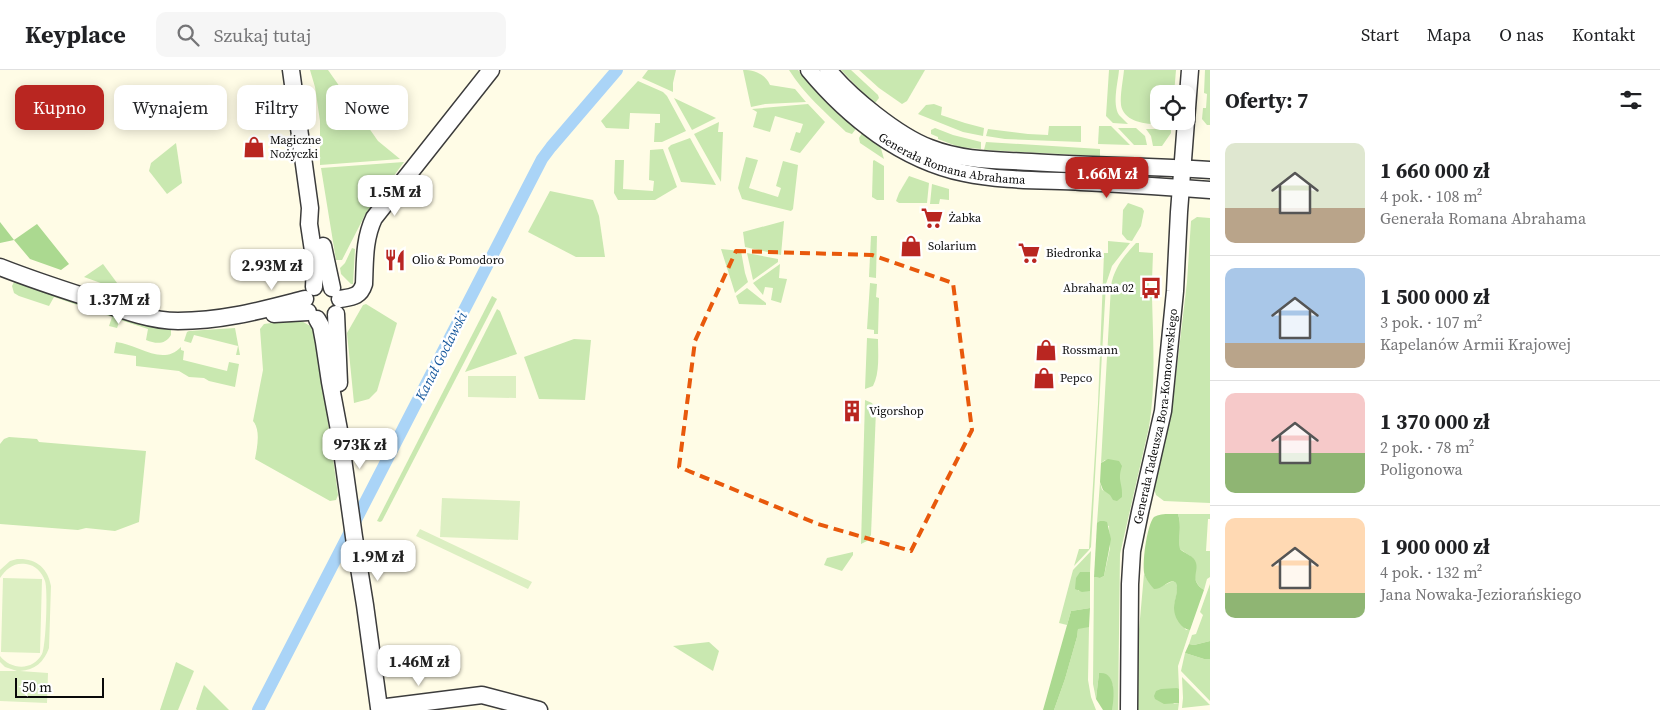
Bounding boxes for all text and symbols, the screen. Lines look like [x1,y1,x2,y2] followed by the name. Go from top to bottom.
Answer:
[156,12,506,57] search box
[25,18,126,51] text: Keyplace
[174,21,202,49] icon: search
[214,22,311,48] text: Szukaj tutaj
[1361,22,1399,47] text: Start
[1427,22,1471,47] text: Mapa
[1499,22,1544,47] text: O nas
[1572,22,1635,47] text: Kontakt
[15,85,104,130] chip: Kupno
[114,85,227,130] chip: Wynajem
[237,85,316,130] chip: Filtry
[326,85,408,130] chip: Nowe
[1150,85,1195,130] map controls
[1150,85,1195,130] button: locate
[1225,86,1308,115] text: Oferty: 7
[1617,86,1645,114] icon: filters
[875,129,1027,188] street label: Generała Romana Abrahama
[270,132,321,162] place label: Magiczne Nożyczki
[241,134,267,160] shop icon: Magiczne Nożyczki
[1055,156,1159,199] pin: 1.66M zł
[1380,156,1490,185] text: 1 660 000 zł
[1076,162,1138,184] text: 1.66M zł
[1265,163,1325,223] icon: home
[349,174,441,217] pin: 1.5M zł
[369,180,421,202] text: 1.5M zł
[1380,185,1482,207] text: 4 pok. · 108 m²
[919,205,945,231] supermarket icon: Żabka
[1380,207,1586,229] text: Generała Romana Abrahama
[949,210,982,226] place label: Żabka
[898,233,924,259] shop icon: Solarium
[928,238,977,254] place label: Solarium
[1016,240,1042,266] supermarket icon: Biedronka
[1046,245,1102,261] place label: Biedronka
[382,247,408,273] restaurant icon: Olio & Pomodoro
[220,248,324,291] pin: 2.93M zł
[412,252,505,268] place label: Olio & Pomodoro
[241,254,303,276] text: 2.93M zł
[1138,275,1164,301] bus stop icon: Abrahama 02
[1063,280,1134,296] place label: Abrahama 02
[67,282,171,325] pin: 1.37M zł
[1380,282,1490,311] text: 1 500 000 zł
[88,288,150,310] text: 1.37M zł
[1265,288,1325,348] icon: home
[1130,307,1181,526] street label: Generała Tadeusza Bora-Komorowskiego
[410,308,472,405] water label: Kanał Gocławski
[1380,311,1482,333] text: 3 pok. · 107 m²
[1380,333,1571,355] text: Kapelanów Armii Krajowej
[1033,337,1059,363] shop icon: Rossmann
[1062,342,1118,358] place label: Rossmann
[1031,365,1057,391] shop icon: Pepco
[1060,370,1093,386] place label: Pepco
[839,398,865,424] building icon: Vigorshop
[869,403,924,419] place label: Vigorshop
[1380,407,1490,436] text: 1 370 000 zł
[1265,413,1325,473] icon: home
[314,428,406,470] pin: 973K zł
[333,433,387,455] text: 973K zł
[1380,436,1474,458] text: 2 pok. · 78 m²
[1380,458,1463,480] text: Poligonowa
[1380,532,1490,561] text: 1 900 000 zł
[1265,538,1325,598] icon: home
[332,540,424,582] pin: 1.9M zł
[352,545,404,567] text: 1.9M zł
[1380,561,1482,583] text: 4 pok. · 132 m²
[1380,583,1581,605] text: Jana Nowaka-Jeziorańskiego
[367,644,471,687] pin: 1.46M zł
[388,650,450,672] text: 1.46M zł
[15,675,104,698] scale bar
[22,677,52,697] text: 50 m

